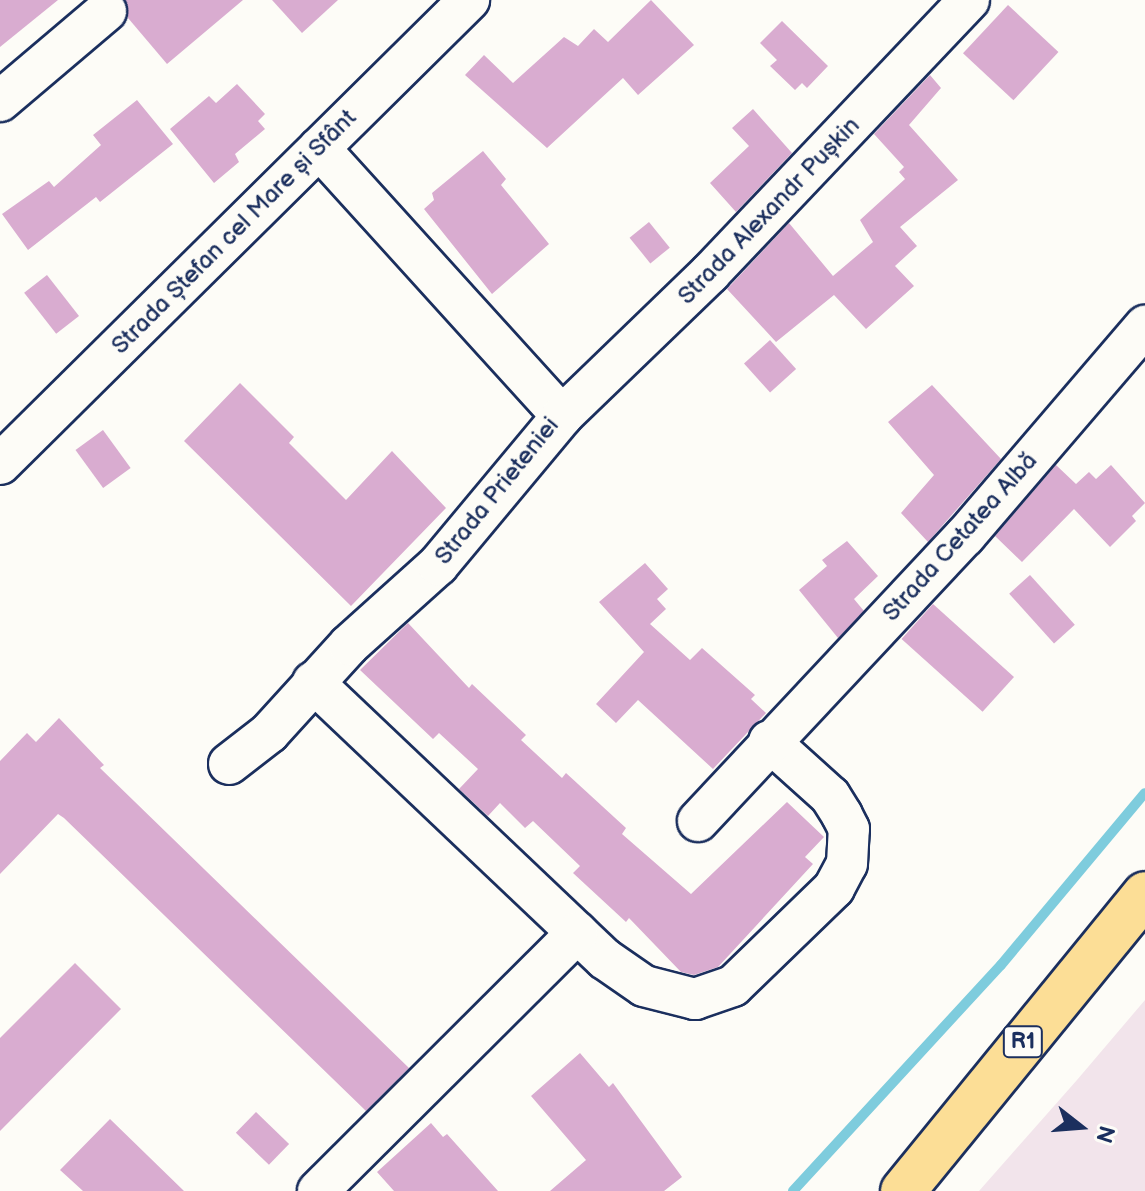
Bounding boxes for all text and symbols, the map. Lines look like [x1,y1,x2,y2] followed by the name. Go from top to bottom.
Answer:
[106,104,362,360] street label: Strada Ștefan cel Mare și Sfânt
[672,111,866,311] street label: Strada Alexandr Pușkin
[429,412,565,570] street label: Strada Prieteniei
[877,447,1043,627] street label: Strada Cetatea Albă
[1001,1024,1045,1060] road number: R1
[1041,1087,1121,1167] north arrow
[1089,1122,1120,1146] text: N

